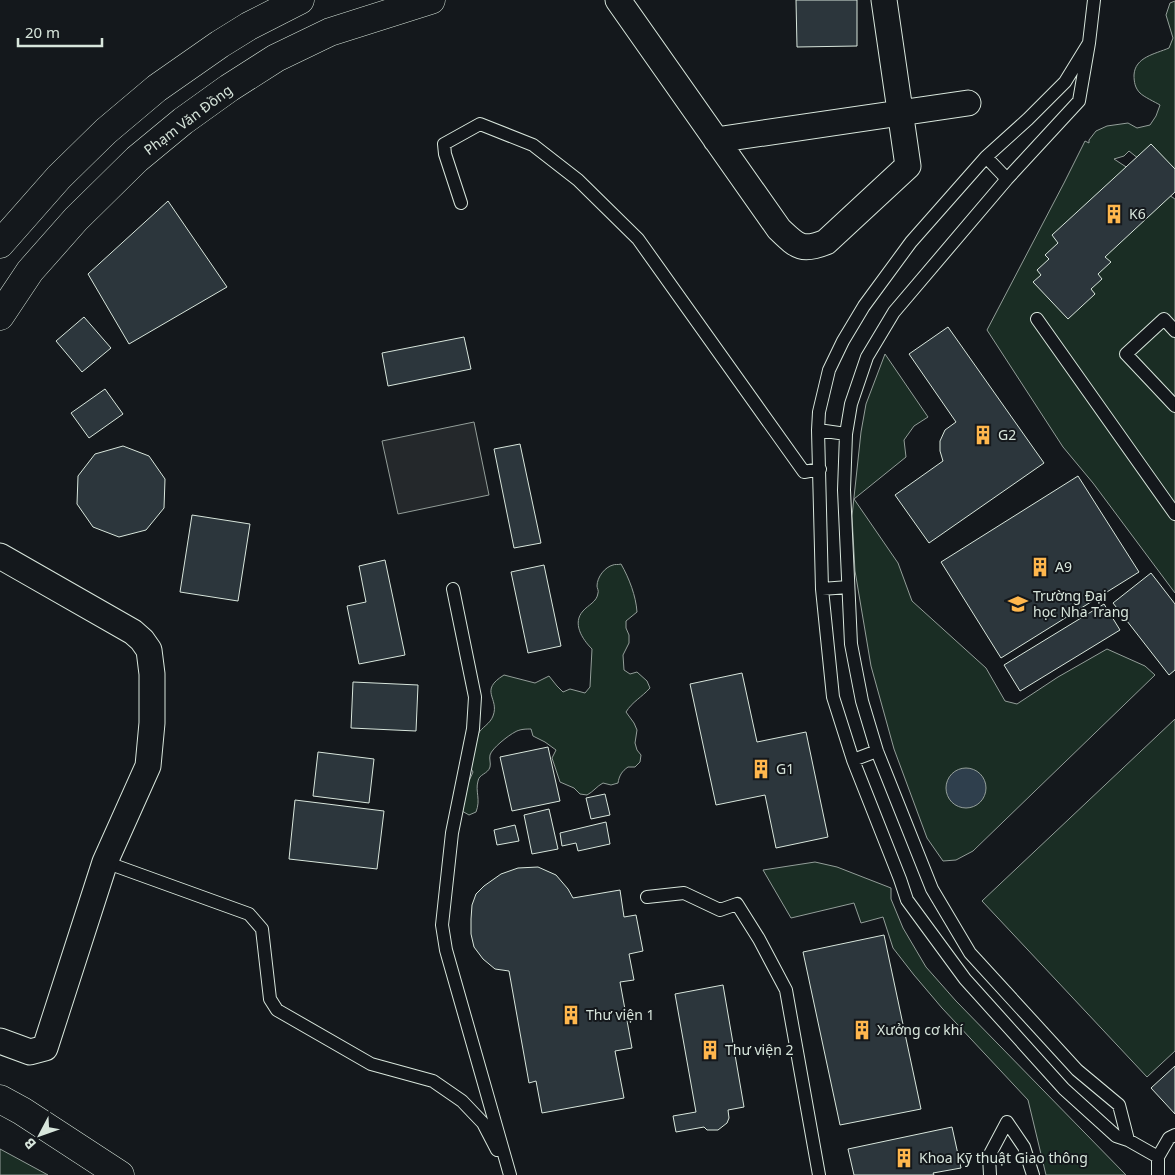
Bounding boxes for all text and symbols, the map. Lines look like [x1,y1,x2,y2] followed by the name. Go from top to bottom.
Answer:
[18,15,101,47] scale bar
[25,22,60,42] text: 20 m
[140,80,236,159] street label: Phạm Văn Đồng
[1103,203,1125,225] building icon: K6
[1129,204,1146,223] place label: K6
[972,424,994,446] building icon: G2
[998,425,1016,444] place label: G2
[1029,556,1051,578] building icon: A9
[1055,557,1072,576] place label: A9
[1033,586,1129,621] place label: Trường Đại học Nha Trang
[1007,593,1029,615] school or university icon: Trường Đại học Nha Trang
[750,758,772,780] building icon: G1
[776,759,794,778] place label: G1
[560,1004,582,1026] building icon: Thư viện 1
[586,1005,654,1024] place label: Thư viện 1
[851,1019,873,1041] building icon: Xưởng cơ khí
[877,1020,963,1039] place label: Xưởng cơ khí
[699,1039,721,1061] building icon: Thư viện 2
[725,1040,793,1059] place label: Thư viện 2
[15,1110,65,1160] north arrow
[20,1134,40,1154] text: B
[893,1147,915,1169] building icon: Khoa Kỹ thuật Giao thông
[919,1148,1088,1167] place label: Khoa Kỹ thuật Giao thông

